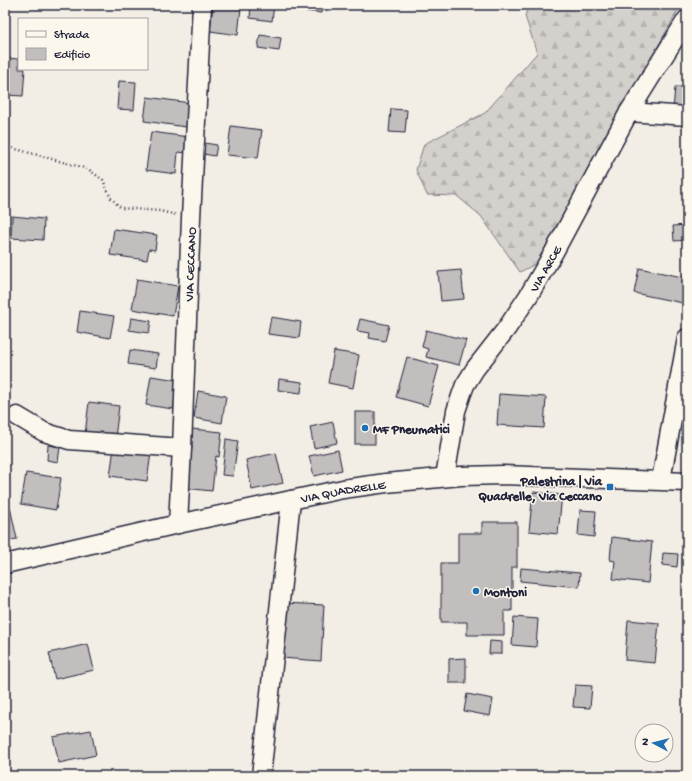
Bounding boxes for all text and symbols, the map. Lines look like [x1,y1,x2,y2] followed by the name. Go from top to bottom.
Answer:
[18,18,148,70] legend
[54,29,89,43] text: Strada
[54,49,90,63] text: Edificio
[183,227,201,303] street label: VIA CECCANO
[527,243,566,296] street label: VIA ARCE
[360,423,370,433] marker: MF Pneumatici
[373,423,450,438] place label: MF Pneumatici
[478,474,603,505] place label: Palestrina | Via Quadrelle, Via Ceccano
[299,478,388,508] street label: VIA QUADRELLE
[605,482,615,492] marker: Palestrina | Via Quadrelle, Via Ceccano
[471,586,481,596] marker: Montoni
[484,586,527,601] place label: Montoni
[634,723,674,763] north arrow
[640,738,652,746] text: N

